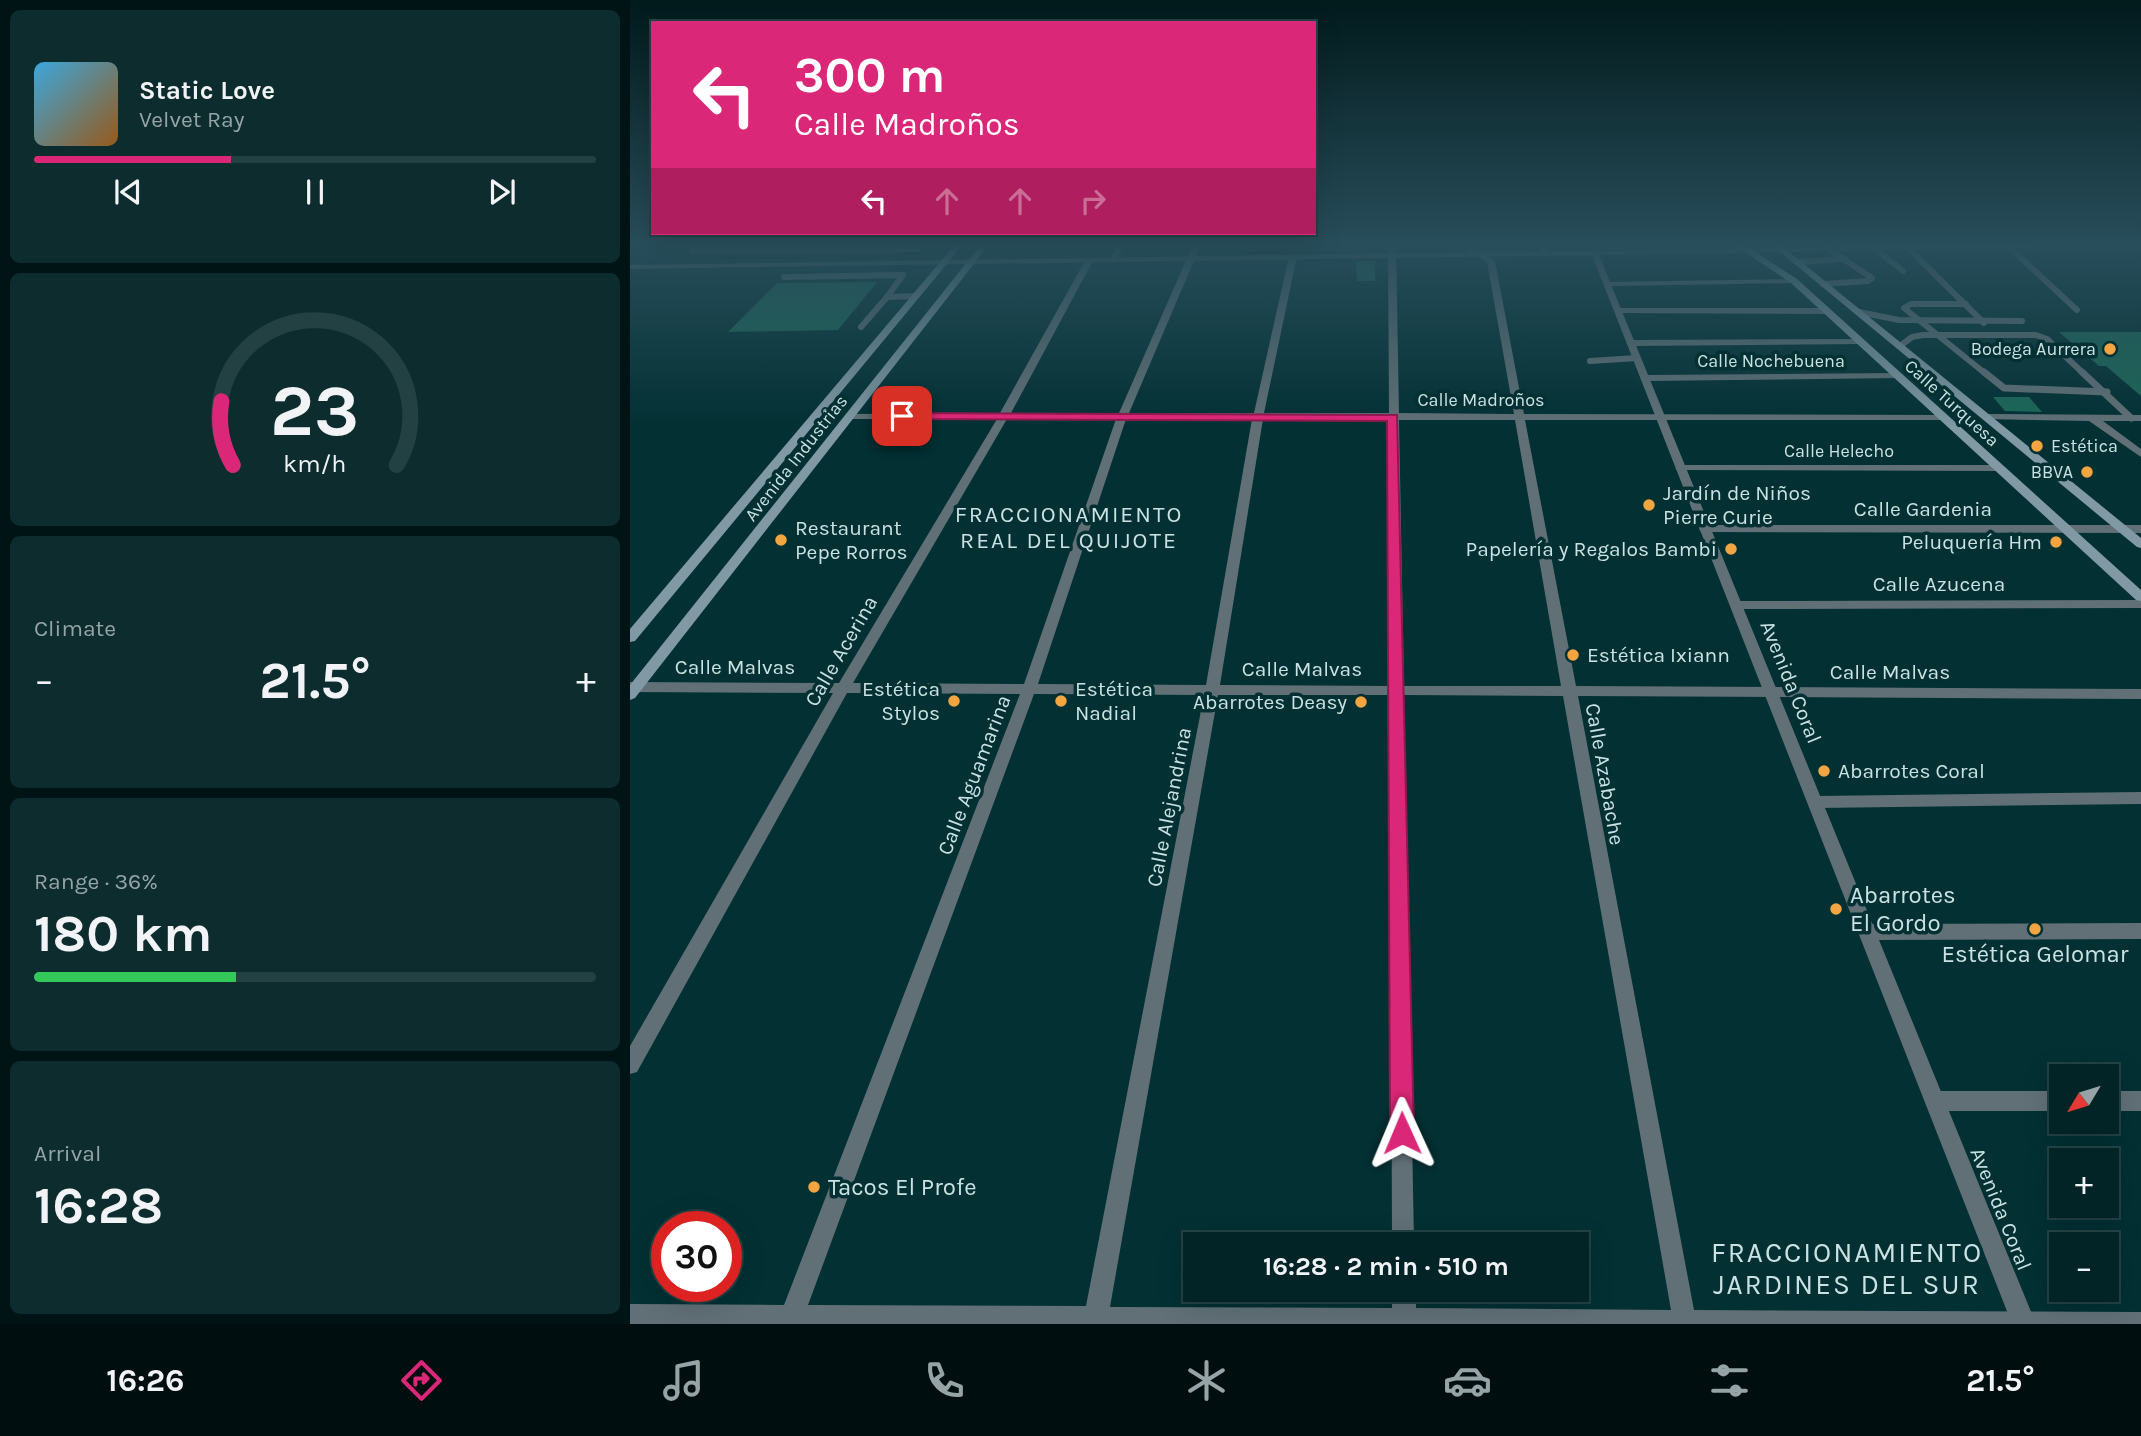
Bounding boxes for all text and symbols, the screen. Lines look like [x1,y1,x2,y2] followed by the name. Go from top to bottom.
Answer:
[794,47,945,104] text: 300 m
[679,49,770,140] icon: left
[139,75,275,106] text: Static Love
[139,106,244,133] text: Velvet Ray
[794,106,1020,143] text: Calle Madroños
[109,173,147,211] icon: previous
[296,173,334,211] icon: pause
[483,173,521,211] icon: next
[855,182,893,220] icon: left
[928,182,966,220] icon: ahead
[1001,182,1039,220] icon: ahead
[1074,182,1112,220] icon: right
[1971,338,2096,360] place label: Bodega Aurrera
[2102,341,2118,357] marker: Bodega Aurrera
[1697,350,1845,372] street label: Calle Nochebuena
[1900,355,2004,451] street label: Calle Turquesa
[270,369,360,454] text: 23
[872,386,932,446] pin
[1418,389,1544,411] street label: Calle Madroños
[740,390,852,526] street label: Avenida Industrias
[883,397,921,435] icon: arrive
[2051,435,2118,457] place label: Estética
[2029,438,2045,454] marker: Estética
[1784,440,1894,462] street label: Calle Helecho
[283,449,347,478] text: km/h
[2031,461,2073,483] place label: BBVA
[2079,464,2095,480] marker: BBVA
[1663,481,1811,529] place label: Jardín de Niños Pierre Curie
[1641,497,1657,513] marker: Jardín de Niños Pierre Curie
[1854,497,1992,521] street label: Calle Gardenia
[955,501,1183,554] district label: FRACCIONAMIENTO REAL DEL QUIJOTE
[795,516,908,564] place label: Restaurant Pepe Rorros
[1901,530,2042,554] place label: Peluquería Hm
[773,532,789,548] marker: Restaurant Pepe Rorros
[2048,534,2064,550] marker: Peluquería Hm
[1466,537,1717,561] place label: Papelería y Regalos Bambi
[1723,541,1739,557] marker: Papelería y Regalos Bambi
[1873,572,2005,596] street label: Calle Azucena
[800,591,882,711] street label: Calle Acerina
[34,615,116,642] text: Climate
[1755,617,1827,747] street label: Avenida Coral
[1587,643,1730,667] place label: Estética Ixiann
[1565,647,1581,663] marker: Estética Ixiann
[259,650,371,711] text: 21.5°
[675,655,795,679] street label: Calle Malvas
[1242,657,1362,681] street label: Calle Malvas
[34,658,54,703] text: −
[576,658,596,703] text: +
[1830,660,1950,684] street label: Calle Malvas
[862,677,940,725] place label: Estética Stylos
[1075,677,1153,725] place label: Estética Nadial
[1193,690,1347,714] place label: Abarrotes Deasy
[932,692,1016,858] street label: Calle Aguamarina
[946,693,962,709] marker: Estética Stylos
[1053,693,1069,709] marker: Estética Nadial
[1353,694,1369,710] marker: Abarrotes Deasy
[1581,701,1629,847] street label: Calle Azabache
[1142,725,1196,889] street label: Calle Alejandrina
[1838,759,1985,783] place label: Abarrotes Coral
[1816,763,1832,779] marker: Abarrotes Coral
[34,868,158,895] text: Range · 36%
[1850,881,1956,937] place label: Abarrotes El Gordo
[1828,901,1844,917] marker: Abarrotes El Gordo
[34,903,212,964] text: 180 km
[2027,921,2043,937] marker: Estética Gelomar
[1942,940,2129,968] place label: Estética Gelomar
[2049,1064,2119,1134] north arrow
[2049,1064,2119,1302] map controls
[1365,1096,1439,1170] position arrow
[34,1140,101,1167] text: Arrival
[1965,1144,2037,1274] street label: Avenida Coral
[2049,1148,2119,1218] button: +
[828,1173,976,1201] place label: Tacos El Profe
[34,1175,163,1236] text: 16:28
[806,1179,822,1195] marker: Tacos El Profe
[651,1211,742,1302] speed limit sign: 30
[2049,1232,2119,1302] button: −
[1711,1236,1983,1301] district label: FRACCIONAMIENTO JARDINES DEL SUR
[1263,1251,1509,1282] text: 16:28 · 2 min · 510 m
[397,1356,446,1405] icon: directions
[659,1356,708,1405] icon: music
[920,1356,969,1405] icon: phone
[1182,1356,1231,1405] icon: climate
[1443,1356,1492,1405] icon: car
[1705,1356,1754,1405] icon: filters
[106,1362,185,1399] text: 16:26
[1966,1362,2035,1399] text: 21.5°

